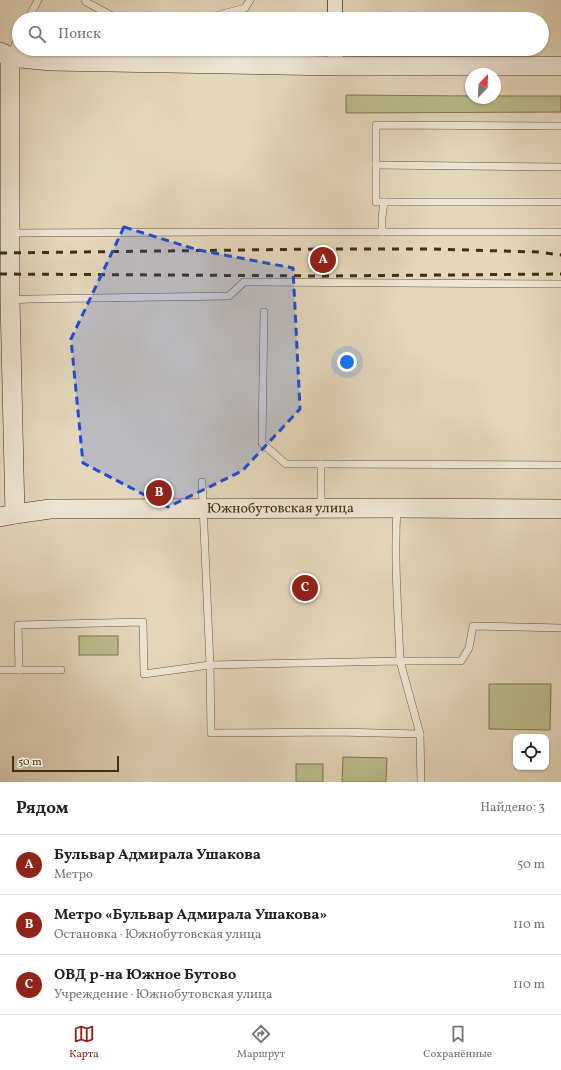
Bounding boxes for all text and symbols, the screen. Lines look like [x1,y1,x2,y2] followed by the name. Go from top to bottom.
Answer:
[12,12,549,56] search box
[26,23,48,45] icon: search
[58,24,101,45] text: Поиск
[465,68,501,104] north arrow
[310,245,336,275] pin: A
[337,352,357,372] your location
[146,478,172,508] pin: B
[207,499,354,518] street label: Южнобутовская улица
[292,573,318,603] pin: C
[513,734,549,770] map controls
[513,734,549,770] button: locate
[12,754,119,773] scale bar
[18,755,42,770] text: 50 m
[16,797,69,820] text: Рядом
[480,799,545,817] text: Найдено: 3
[54,845,261,866] text: Бульвар Адмирала Ушакова
[24,856,34,874] text: A
[517,856,545,874] text: 50 m
[54,866,93,884] text: Метро
[54,905,327,926] text: Метро «Бульвар Адмирала Ушакова»
[25,916,33,934] text: B
[513,916,545,934] text: 110 m
[54,926,262,944] text: Остановка · Южнобутовская улица
[54,965,236,986] text: ОВД р-на Южное Бутово
[25,976,33,994] text: C
[513,976,545,994] text: 110 m
[54,986,272,1004] text: Учреждение · Южнобутовская улица
[69,1023,99,1062] tab: Карта
[237,1023,285,1062] tab: Маршрут
[423,1023,492,1062] tab: Сохранённые

